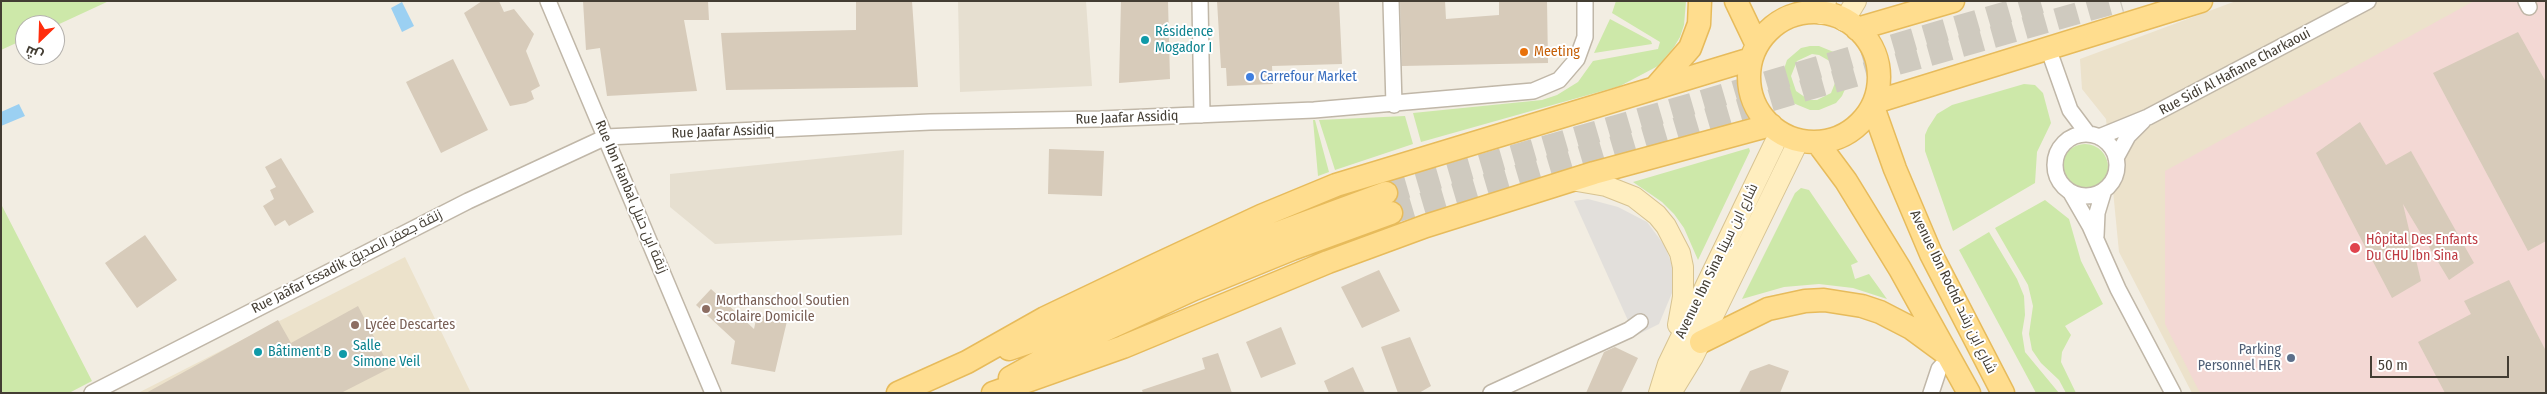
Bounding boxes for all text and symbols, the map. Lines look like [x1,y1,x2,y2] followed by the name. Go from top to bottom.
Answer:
[15,15,65,65] north arrow
[1155,24,1213,56] place label: Résidence Mogador I
[2156,25,2314,119] street label: Rue Sidi Al Hafiane Charkaoui
[1139,34,1151,46] marker: Résidence Mogador I
[22,42,46,65] text: ش
[1534,44,1580,60] place label: Meeting
[1518,46,1530,58] marker: Meeting
[1260,69,1357,85] place label: Carrefour Market
[1244,71,1256,83] marker: Carrefour Market
[1075,108,1179,128] street label: Rue Jaafar Assidiq
[591,118,671,276] street label: Rue Ibn Hanbal زنقة ابن حنبل
[671,122,775,142] street label: Rue Jaafar Assidiq
[1672,181,1762,341] street label: Avenue Ibn Sina شارع ابن سينا
[249,206,445,318] street label: Rue Jaâfar Essadik زنقة جعفر الصديق
[1906,208,2000,376] street label: Avenue Ibn Rochd شارع ابن رشد
[2366,232,2478,264] place label: Hôpital Des Enfants Du CHU Ibn Sina
[2348,241,2362,255] marker: Hôpital Des Enfants Du CHU Ibn Sina
[716,293,849,326] place label: Morthanschool Soutien Scolaire Domicile
[700,303,712,315] marker: Morthanschool Soutien Scolaire Domicile
[365,317,455,333] place label: Lycée Descartes
[349,319,361,331] marker: Lycée Descartes
[353,338,420,371] place label: Salle Simone Veil
[2198,342,2281,374] place label: Parking Personnel HER
[268,344,331,360] place label: Bâtiment B
[252,346,264,358] marker: Bâtiment B
[2372,346,2511,378] scale bar
[337,348,349,360] marker: Salle Simone Veil
[2285,352,2297,364] marker: Parking Personnel HER
[2378,356,2408,374] text: 50 m

